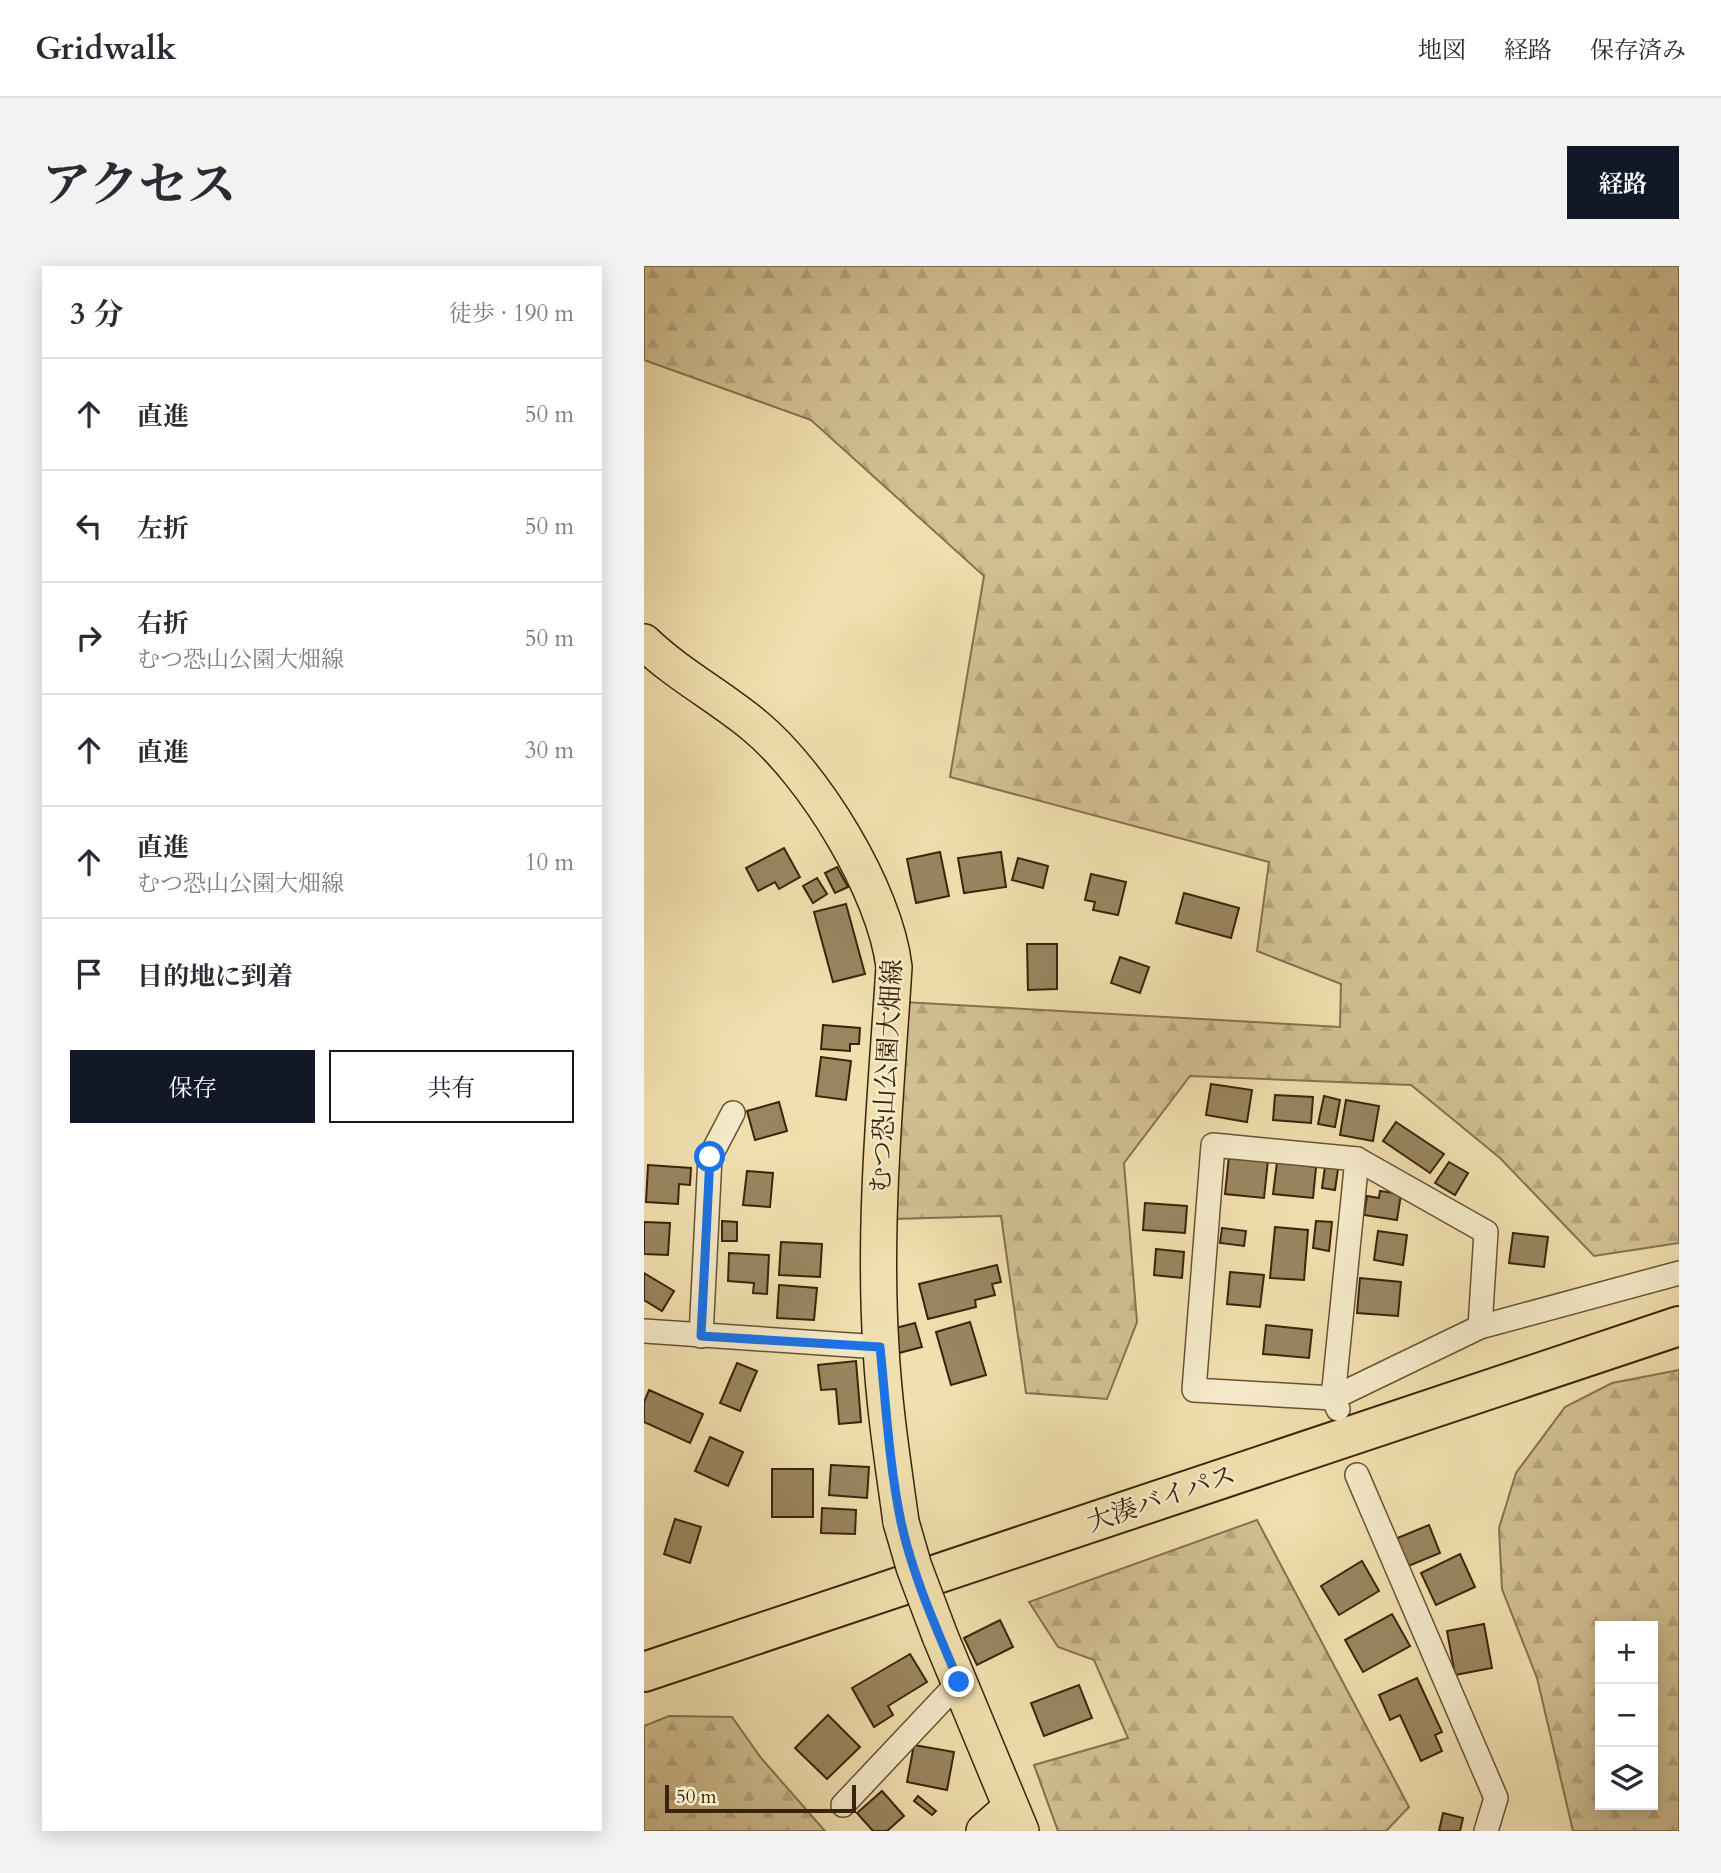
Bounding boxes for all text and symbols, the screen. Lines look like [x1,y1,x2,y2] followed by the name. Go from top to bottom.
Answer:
[35,26,177,71] text: Gridwalk
[1418,34,1466,67] text: 地図
[1504,34,1552,67] text: 経路
[1590,34,1686,67] text: 保存済み
[1567,146,1679,219] button: 経路
[42,152,237,219] text: アクセス
[70,294,123,335] text: 3 分
[449,298,574,329] text: 徒歩 · 190 m
[70,395,108,433] icon: ahead
[137,399,189,434] text: 直進
[525,399,574,430] text: 50 m
[70,507,108,545] icon: left
[137,511,189,546] text: 左折
[525,511,574,542] text: 50 m
[137,606,189,641] text: 右折
[70,619,108,657] icon: right
[525,623,574,654] text: 50 m
[137,644,344,675] text: むつ恐山公園大畑線
[70,731,108,769] icon: ahead
[137,735,189,770] text: 直進
[525,735,574,766] text: 30 m
[137,830,189,865] text: 直進
[70,843,108,881] icon: ahead
[525,847,574,878] text: 10 m
[137,868,344,899] text: むつ恐山公園大畑線
[70,955,108,993] icon: arrive
[863,958,910,1194] street label: むつ恐山公園大畑線
[137,959,293,994] text: 目的地に到着
[70,1050,315,1123] button: 保存
[329,1050,574,1123] button: 共有
[694,1141,725,1172] route start
[1082,1457,1240,1540] street label: 大湊バイパス
[1595,1621,1658,1810] map controls
[1595,1621,1658,1684] button: +
[943,1666,974,1697] route end
[1595,1684,1658,1747] button: −
[1595,1747,1658,1810] button: layers
[665,1782,856,1814] scale bar
[676,1784,717,1810] text: 50 m

